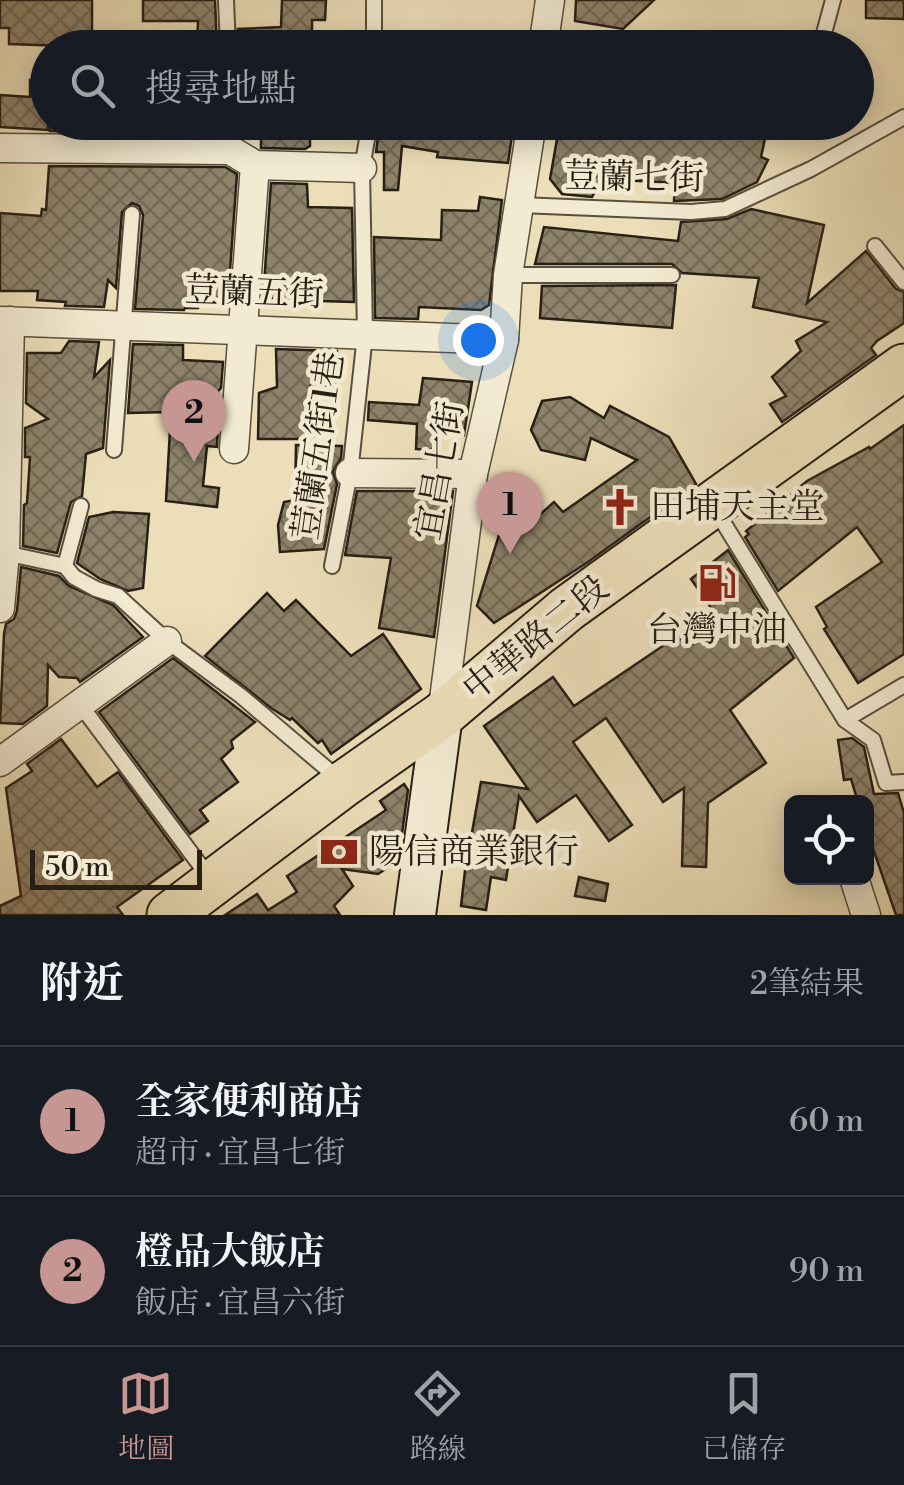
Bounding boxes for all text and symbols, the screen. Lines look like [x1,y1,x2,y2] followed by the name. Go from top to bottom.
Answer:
[30,30,874,140] search box
[65,58,120,113] icon: search
[145,66,297,113] text: 搜尋地點
[564,155,704,201] street label: 荳蘭七街
[183,269,325,317] street label: 荳蘭五街
[453,315,504,366] your location
[284,349,354,543] street label: 荳蘭五街1巷
[162,380,226,462] pin: 2
[407,398,473,544] street label: 宜昌七街
[478,472,542,554] pin: 1
[599,486,641,528] church icon: 田埔天主堂
[650,486,825,529] place label: 田埔天主堂
[696,562,738,604] fuel station icon: 台灣中油
[454,567,618,711] street label: 中華路二段
[647,609,787,652] place label: 台灣中油
[784,795,874,885] map controls
[784,795,874,885] button: locate
[318,831,360,873] bank icon: 陽信商業銀行
[369,831,579,874] place label: 陽信商業銀行
[30,845,202,890] scale bar
[45,850,109,885] text: 50 m
[40,958,124,1011] text: 附近
[750,964,864,1004] text: 2筆結果
[135,1079,363,1126] text: 全家便利商店
[65,1101,80,1141] text: 1
[789,1101,864,1141] text: 60 m
[135,1133,346,1173] text: 超市 · 宜昌七街
[135,1229,325,1276] text: 橙品大飯店
[62,1251,83,1291] text: 2
[789,1251,864,1291] text: 90 m
[135,1283,346,1323] text: 飯店 · 宜昌六街
[118,1366,174,1467] tab: 地圖
[410,1366,466,1467] tab: 路線
[702,1366,786,1467] tab: 已儲存

